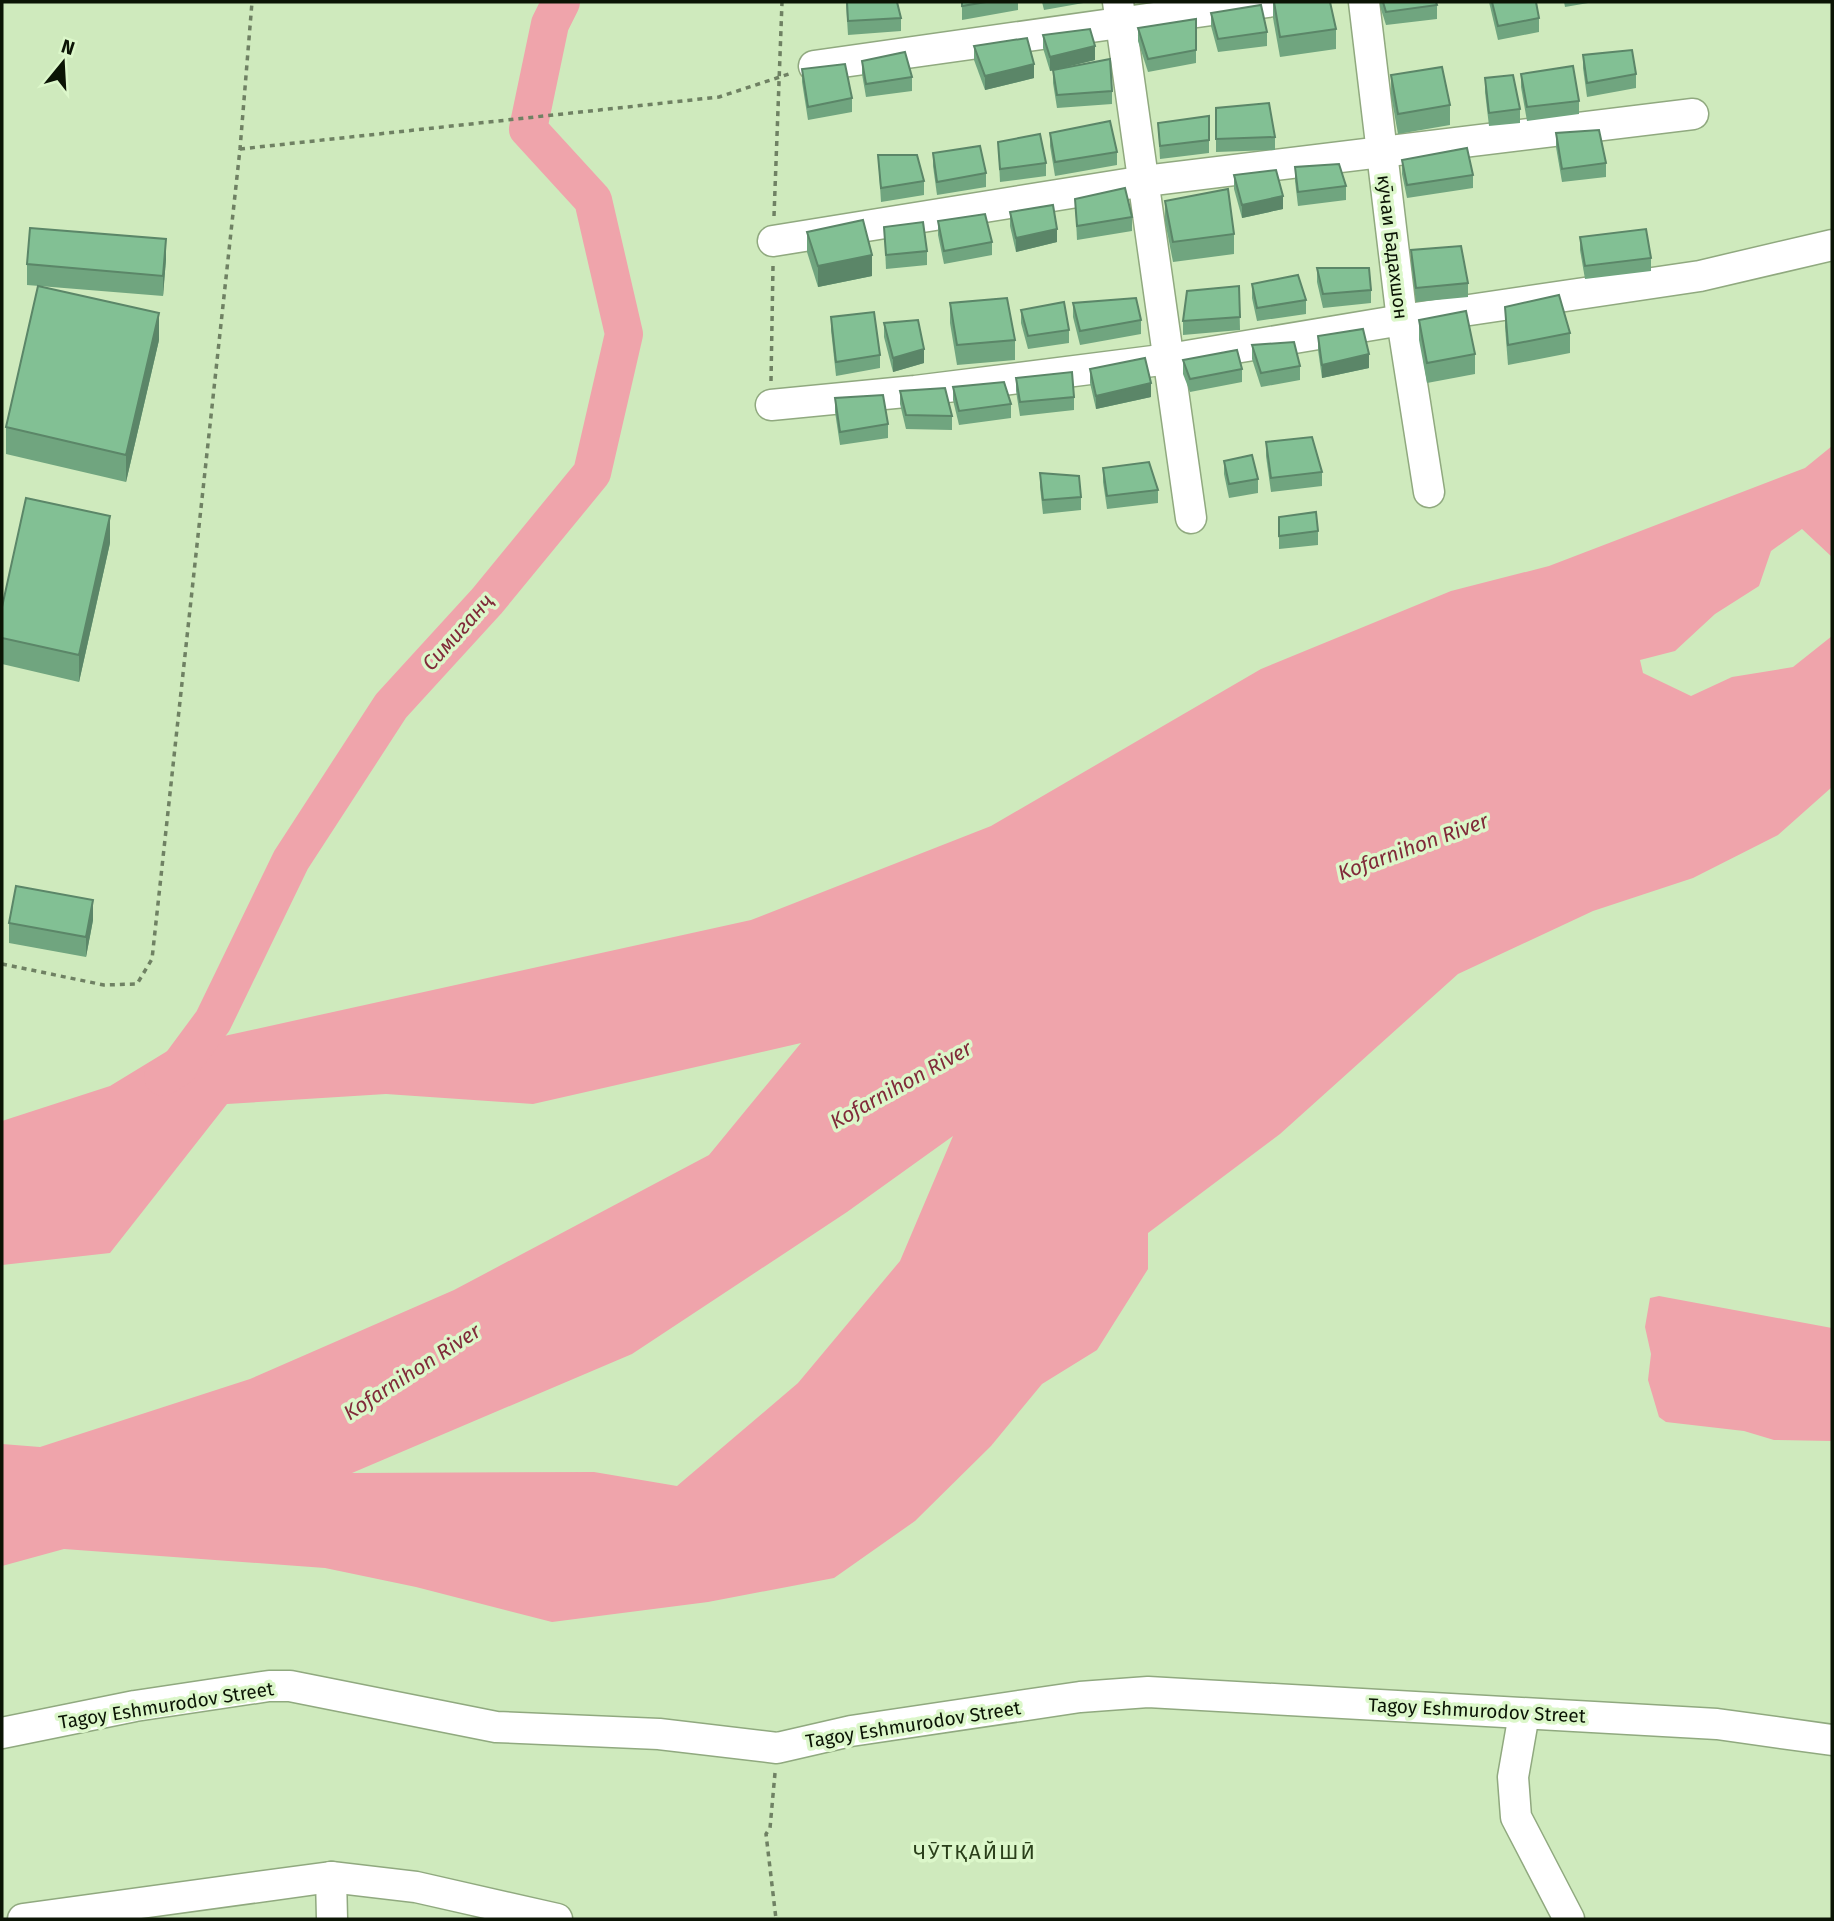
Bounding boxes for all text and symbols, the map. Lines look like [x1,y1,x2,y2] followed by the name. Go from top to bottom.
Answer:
[28,28,98,98] north arrow
[59,34,78,60] text: N
[1372,173,1413,321] street label: кӯчаи Бадахшон
[417,588,499,676] water label: Симиганҷ
[1334,807,1493,886] water label: Kofarnihon River
[826,1035,977,1135] water label: Kofarnihon River
[339,1317,486,1426] water label: Kofarnihon River
[57,1677,275,1734] street label: Tagoy Eshmurodov Street
[1368,1693,1586,1728] street label: Tagoy Eshmurodov Street
[804,1696,1022,1753] street label: Tagoy Eshmurodov Street
[913,1839,1037,1865] district label: ЧӮТҚАЙШӢ

